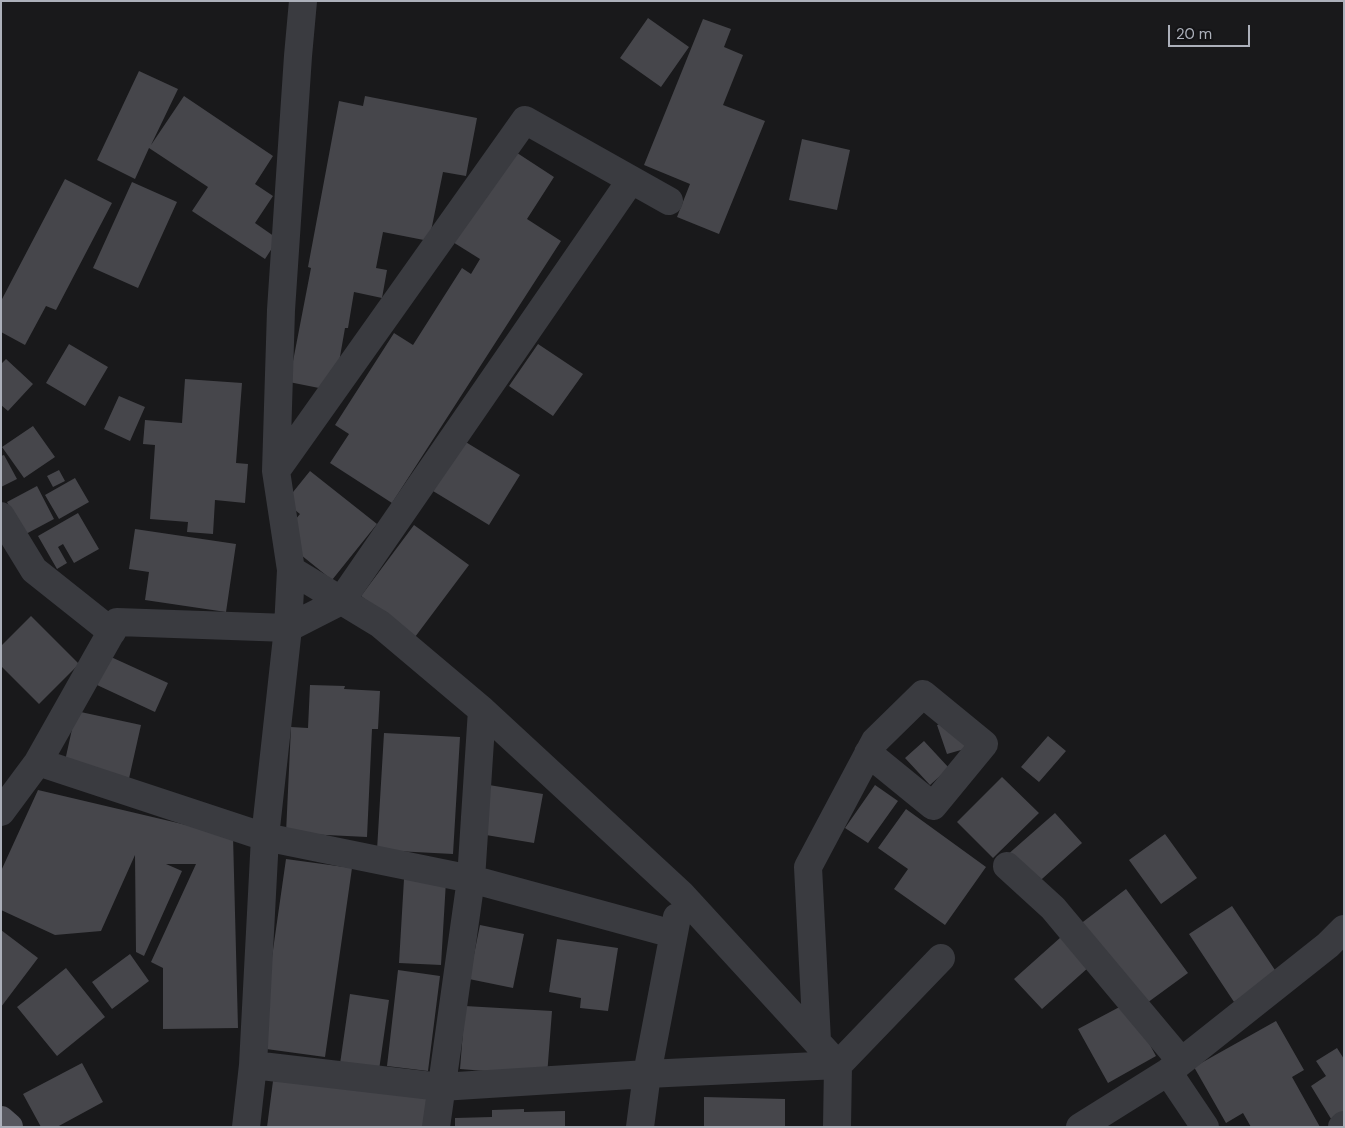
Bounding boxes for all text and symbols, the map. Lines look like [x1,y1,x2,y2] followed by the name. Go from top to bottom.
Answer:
[1170,15,1252,47] scale bar
[1176,24,1212,44] text: 20 m

